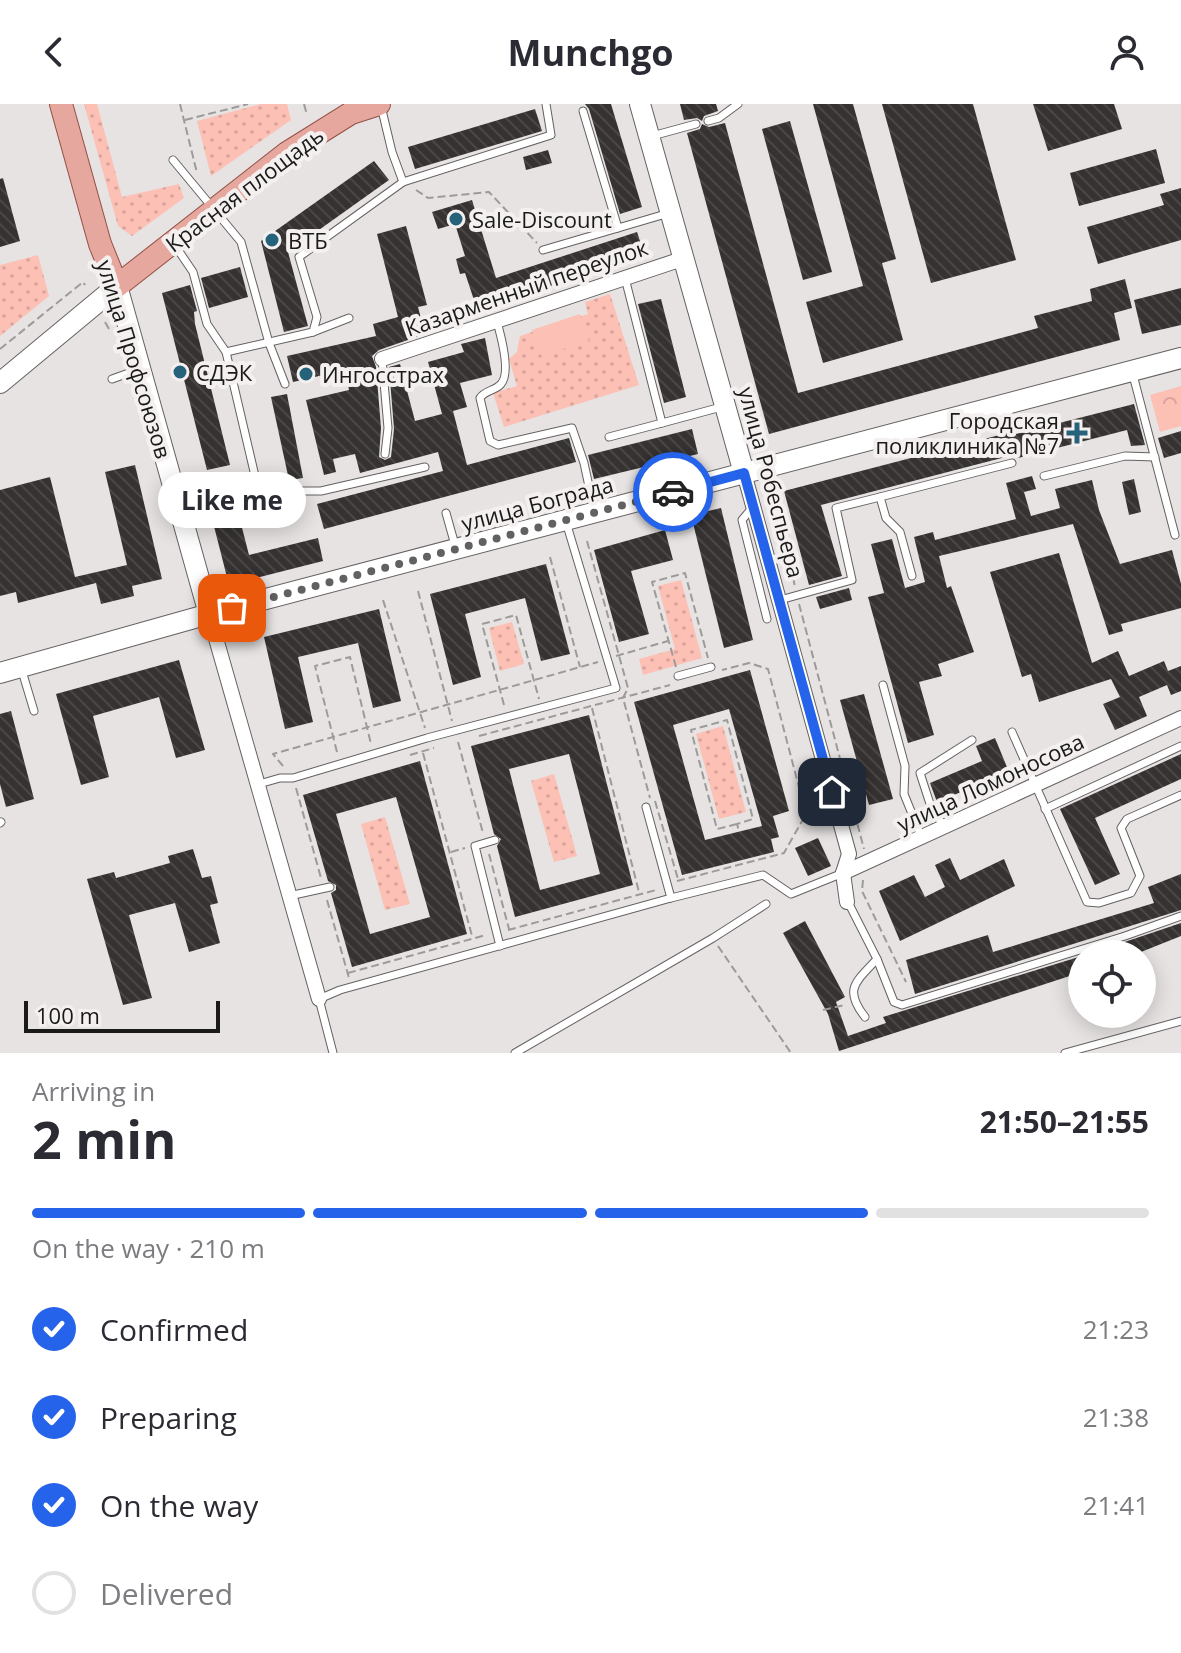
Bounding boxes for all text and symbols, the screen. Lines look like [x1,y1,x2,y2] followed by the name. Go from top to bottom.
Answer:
[507,28,674,77] text: Munchgo
[32,30,76,74] icon: back
[1105,30,1149,74] icon: person
[159,120,329,258] street label: Красная площадь
[472,204,612,234] place label: Sale-Discount
[447,210,465,228] marker: Sale-Discount
[288,225,328,255] place label: ВТБ
[263,231,281,249] marker: ВТБ
[401,231,652,343] street label: Казарменный переулок
[91,256,179,462] street label: улица Профсоюзов
[196,357,253,387] place label: СДЭК
[322,359,444,389] place label: Ингосстрах
[171,363,189,381] marker: СДЭК
[297,365,315,383] marker: Ингосстрах
[732,383,812,581] street label: улица Робеспьера
[875,405,1059,460] place label: Городская поликлиника №7
[1066,422,1088,444] marker: Городская поликлиника №7
[633,452,713,532] courier
[458,468,616,538] street label: улица Бограда
[651,470,695,514] icon: car
[158,472,306,528] callout: Like me
[181,482,283,518] text: Like me
[198,574,266,642] pin
[210,586,254,630] icon: bag
[892,725,1088,839] street label: улица Ломоносова
[798,758,866,826] pin
[810,770,854,814] icon: home
[1068,940,1156,1028] map controls
[1068,940,1156,1028] button: locate
[24,997,220,1033] scale bar
[36,1000,100,1030] text: 100 m
[32,1073,155,1109] text: Arriving in
[980,1101,1149,1142] text: 21:50–21:55
[32,1103,176,1174] text: 2 min
[32,1230,265,1266] text: On the way · 210 m
[32,1307,76,1351] icon: check
[100,1309,248,1350] text: Confirmed
[1083,1311,1149,1347] text: 21:23
[32,1395,76,1439] icon: check
[100,1397,237,1438] text: Preparing
[1083,1399,1149,1435] text: 21:38
[32,1483,76,1527] icon: check
[100,1485,258,1526] text: On the way
[1083,1487,1149,1523] text: 21:41
[100,1573,233,1614] text: Delivered

